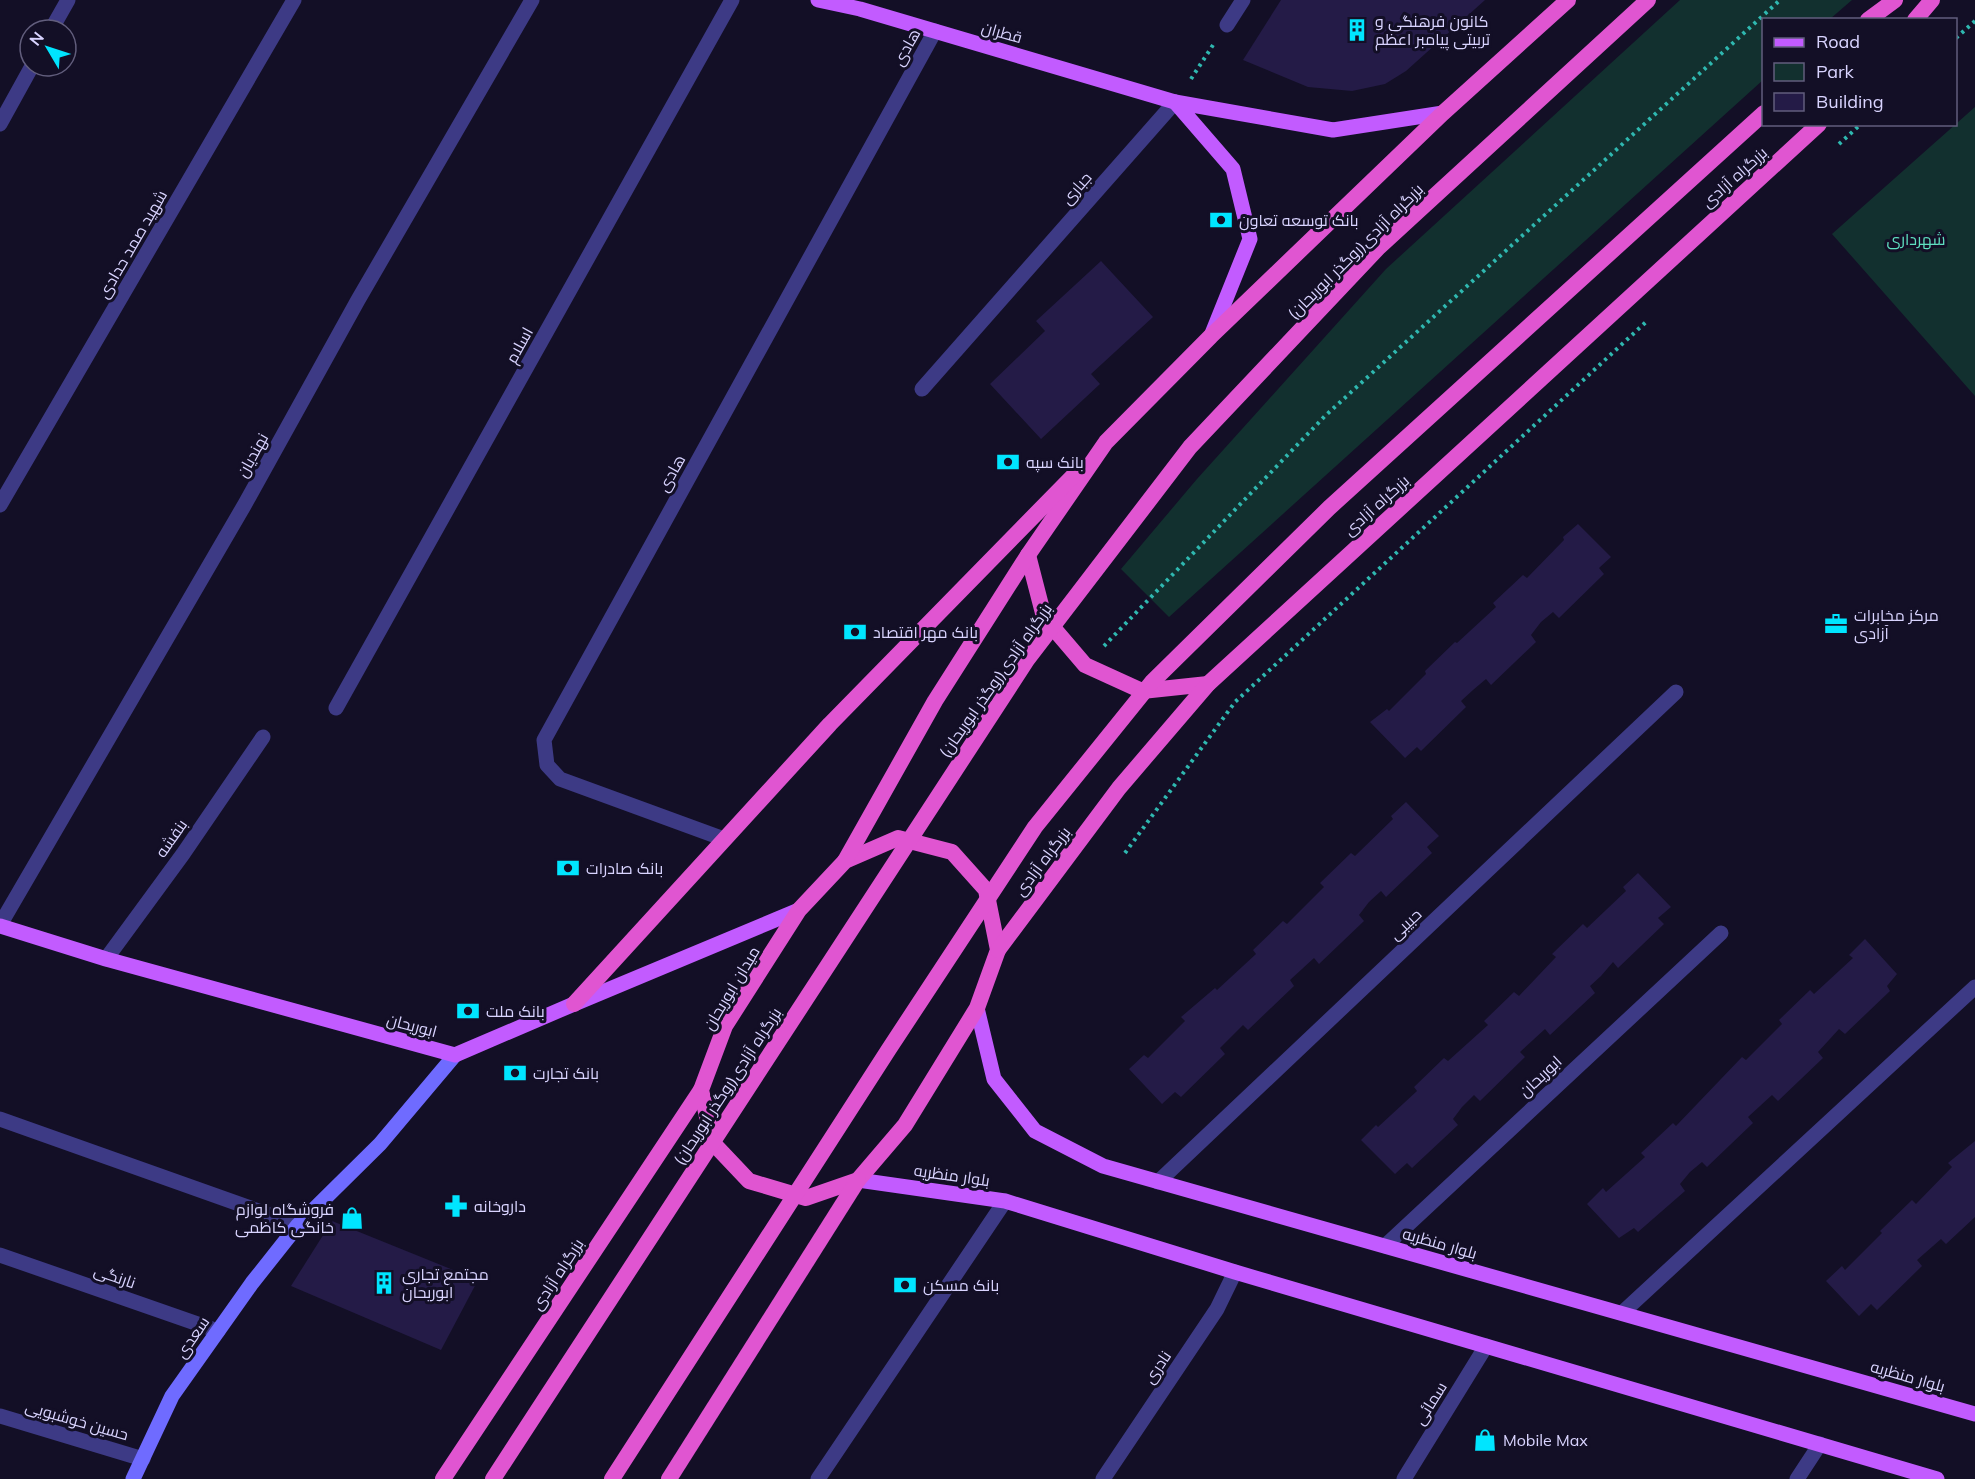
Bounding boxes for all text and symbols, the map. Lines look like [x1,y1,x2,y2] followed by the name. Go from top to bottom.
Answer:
[1375,11,1491,51] place label: کانون فرهنگی و تربیتی پیامبر اعظم
[979,17,1025,48] street label: قطران
[1344,17,1370,43] building icon: کانون فرهنگی و تربیتی پیامبر اعظم
[18,18,78,78] north arrow
[1762,18,1957,126] legend
[888,25,925,70] street label: هادی
[25,28,48,50] text: N
[1816,30,1860,53] text: Road
[1816,60,1855,83] text: Park
[1816,90,1884,113] text: Building
[1697,142,1772,212] street label: بزرگراه آزادی
[1056,168,1096,209] street label: جباری
[1283,179,1428,324] street label: بزرگراه آزادی(روگذر ابوریحان)
[93,186,172,302] street label: شهید صمد حدادی
[1208,207,1234,233] bank icon: بانک توسعه تعاون
[1239,210,1358,231] place label: بانک توسعه تعاون
[1886,229,1946,250] park label: شهرداری
[501,323,539,368] street label: اسلام
[232,429,273,481] street label: نهندیان
[995,449,1021,475] bank icon: بانک سپه
[653,451,690,496] street label: هادی
[1026,452,1084,473] place label: بانک سپه
[1339,470,1414,540] street label: بزرگراه آزادی
[934,599,1057,762] street label: بزرگراه آزادی(روگذر ابوریحان)
[1854,605,1939,644] place label: مرکز مخابرات آزادی
[1823,611,1849,637] office icon: مرکز مخابرات آزادی
[842,619,868,645] bank icon: بانک مهر اقتصاد
[873,622,978,643] place label: بانک مهر اقتصاد
[151,815,191,861] street label: بنفشه
[1009,822,1075,900] street label: بزرگراه آزادی
[555,855,581,881] bank icon: بانک صادرات
[586,858,663,878] place label: بانک صادرات
[1385,904,1426,945] street label: حبیبی
[698,943,765,1034] street label: میدان ابوریحان
[455,998,481,1024] bank icon: بانک ملت
[486,1001,545,1021] place label: بانک ملت
[669,1003,786,1169] street label: بزرگراه آزادی(روگذر ابوریحان)
[384,1009,439,1042] street label: ابوریحان
[1514,1051,1566,1102] street label: ابوریحان
[502,1060,528,1086] bank icon: بانک تجارت
[533,1063,599,1083] place label: بانک تجارت
[913,1160,991,1190] street label: بلوار منظریه
[443,1193,469,1219] pharmacy icon: داروخانه
[474,1196,526,1216] place label: داروخانه
[235,1199,334,1238] place label: فروشگاه لوازم خانگی کاظمی
[339,1205,365,1231] shop icon: فروشگاه لوازم خانگی کاظمی
[1401,1223,1479,1263] street label: بلوار منظریه
[526,1234,588,1314] street label: بزرگراه آزادی
[91,1260,139,1293] street label: نارنگی
[402,1264,489,1303] place label: مجتمع تجاری ابوریحان
[371,1270,397,1296] building icon: مجتمع تجاری ابوریحان
[892,1272,918,1298] bank icon: بانک مسکن
[923,1275,999,1296] place label: بانک مسکن
[171,1312,214,1362] street label: سعدی
[1139,1347,1176,1388] street label: نادری
[1869,1356,1947,1396] street label: بلوار منظریه
[1409,1378,1452,1429] street label: سمائی
[23,1396,131,1445] street label: حسین خوشبویی
[1472,1427,1498,1453] shop icon: Mobile Max
[1503,1430,1588,1450] place label: Mobile Max

